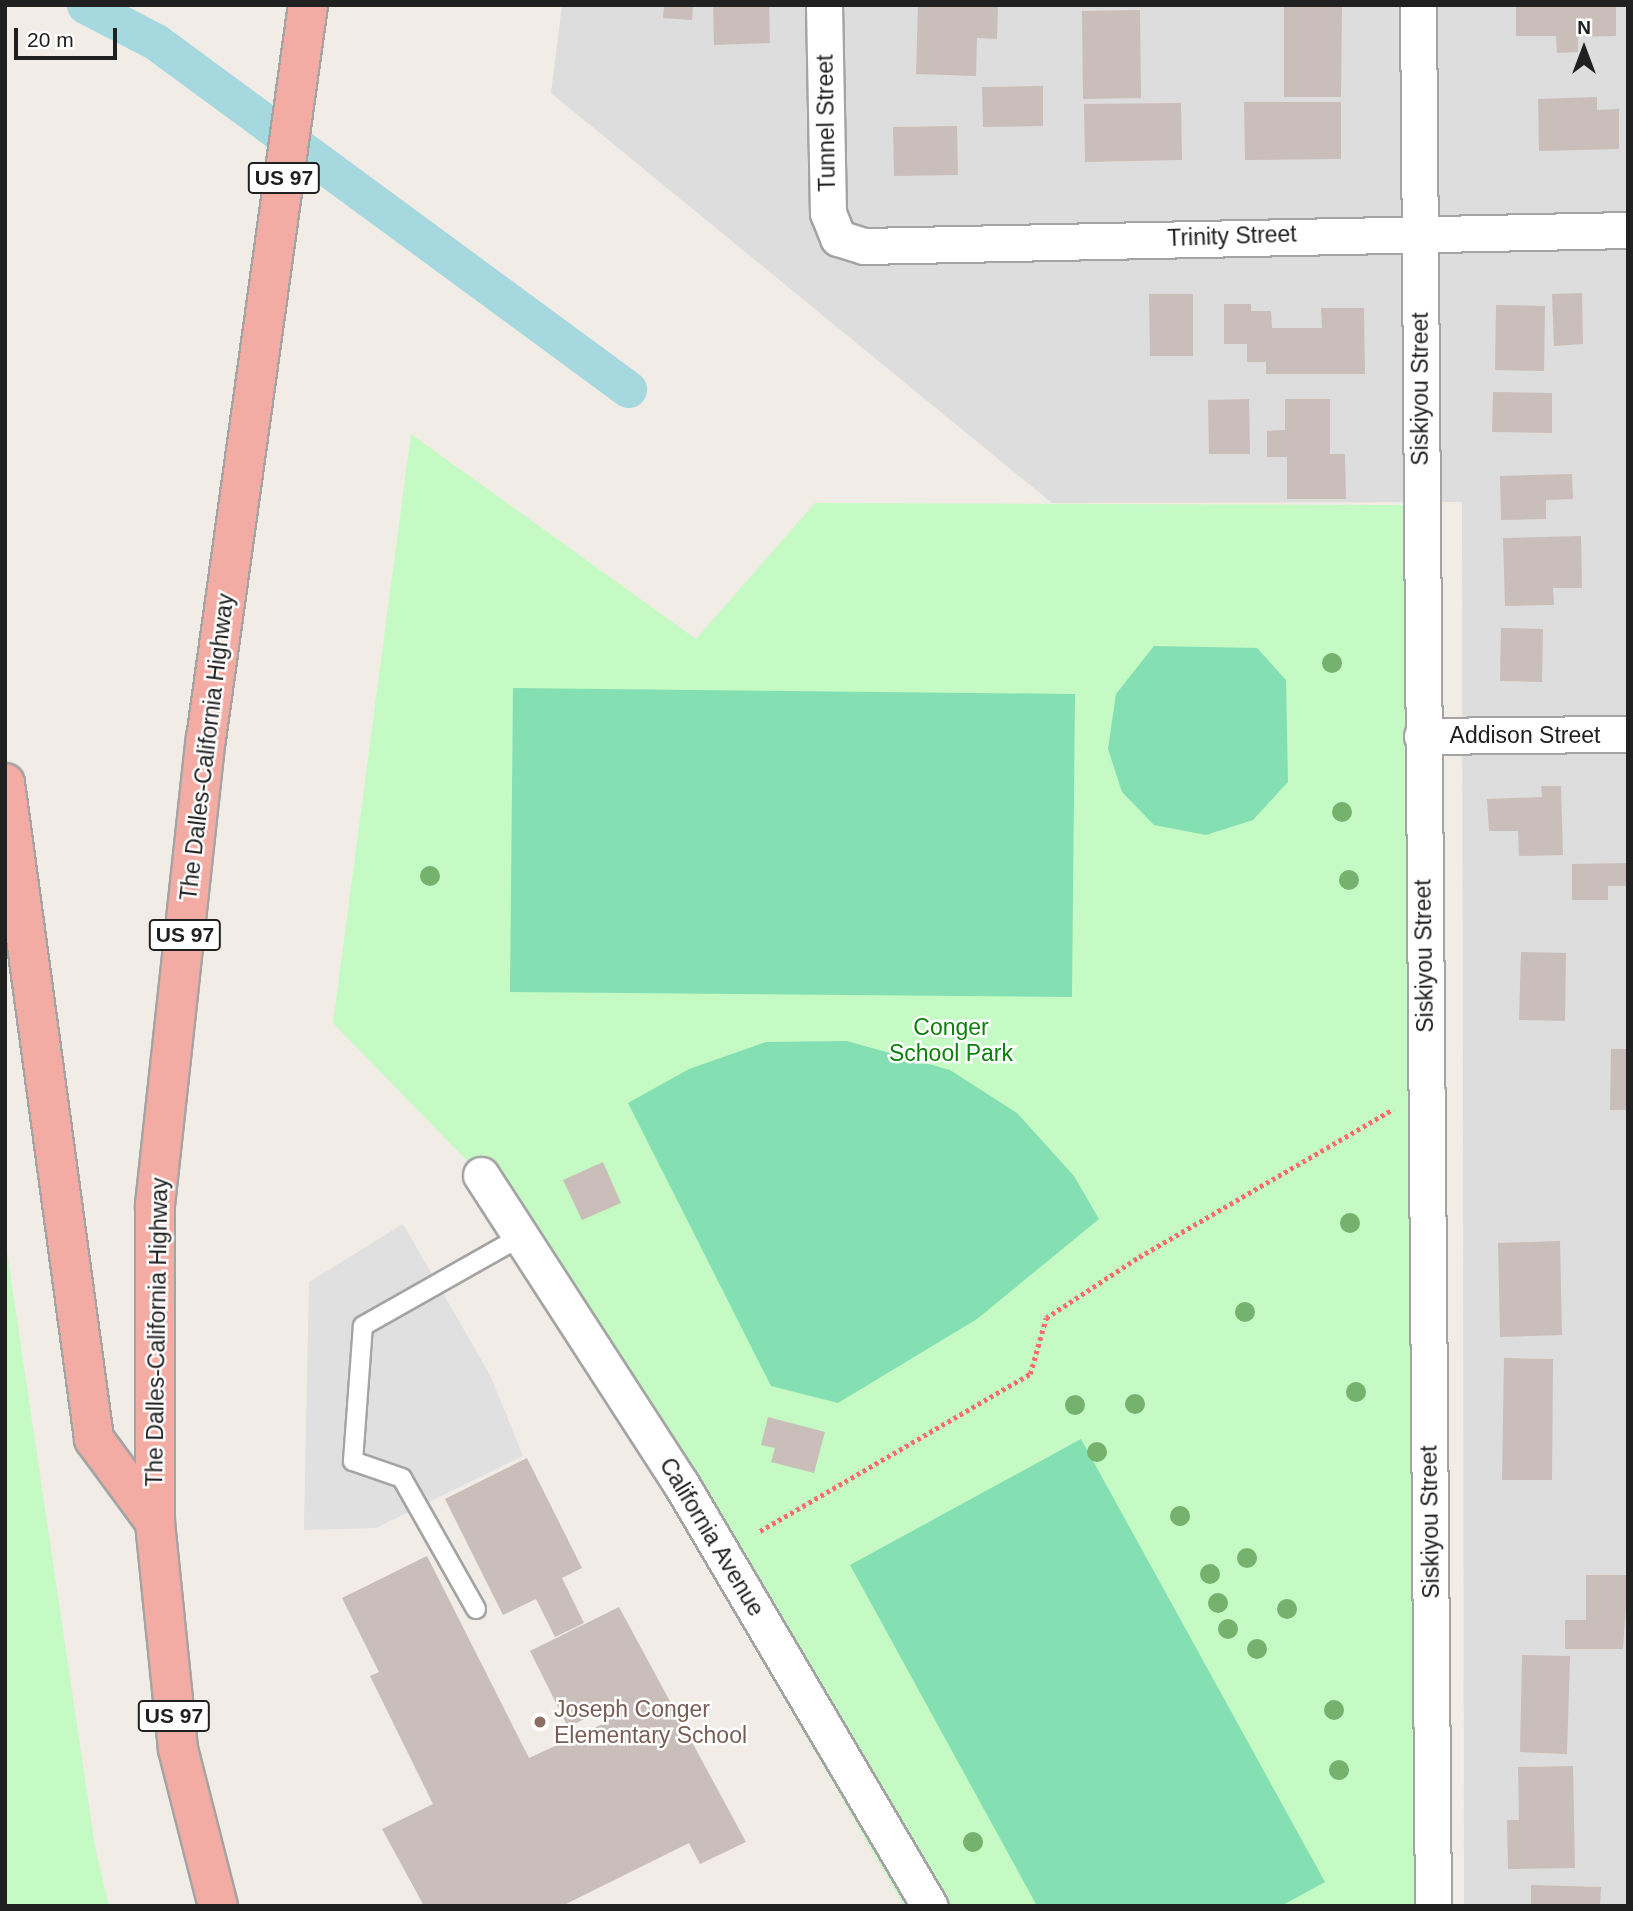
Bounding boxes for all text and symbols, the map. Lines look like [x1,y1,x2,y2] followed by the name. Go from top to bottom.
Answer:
[18,14,121,58] scale bar
[1549,14,1619,84] north arrow
[1577,17,1591,38] text: N
[27,28,74,51] text: 20 m
[811,54,841,192] street label: Tunnel Street
[247,160,321,196] road number: US 97
[1167,220,1297,252] street label: Trinity Street
[1406,312,1434,466] street label: Siskiyou Street
[174,592,240,902] street label: The Dalles-California Highway
[1450,721,1600,749] street label: Addison Street
[1409,879,1439,1033] street label: Siskiyou Street
[148,918,222,953] road number: US 97
[889,1013,1013,1067] park label: Conger School Park
[141,1177,173,1487] street label: The Dalles-California Highway
[1415,1445,1445,1599] street label: Siskiyou Street
[654,1452,770,1622] street label: California Avenue
[554,1695,747,1749] place label: Joseph Conger Elementary School
[137,1698,211,1734] road number: US 97
[532,1714,548,1730] marker: Joseph Conger Elementary School

